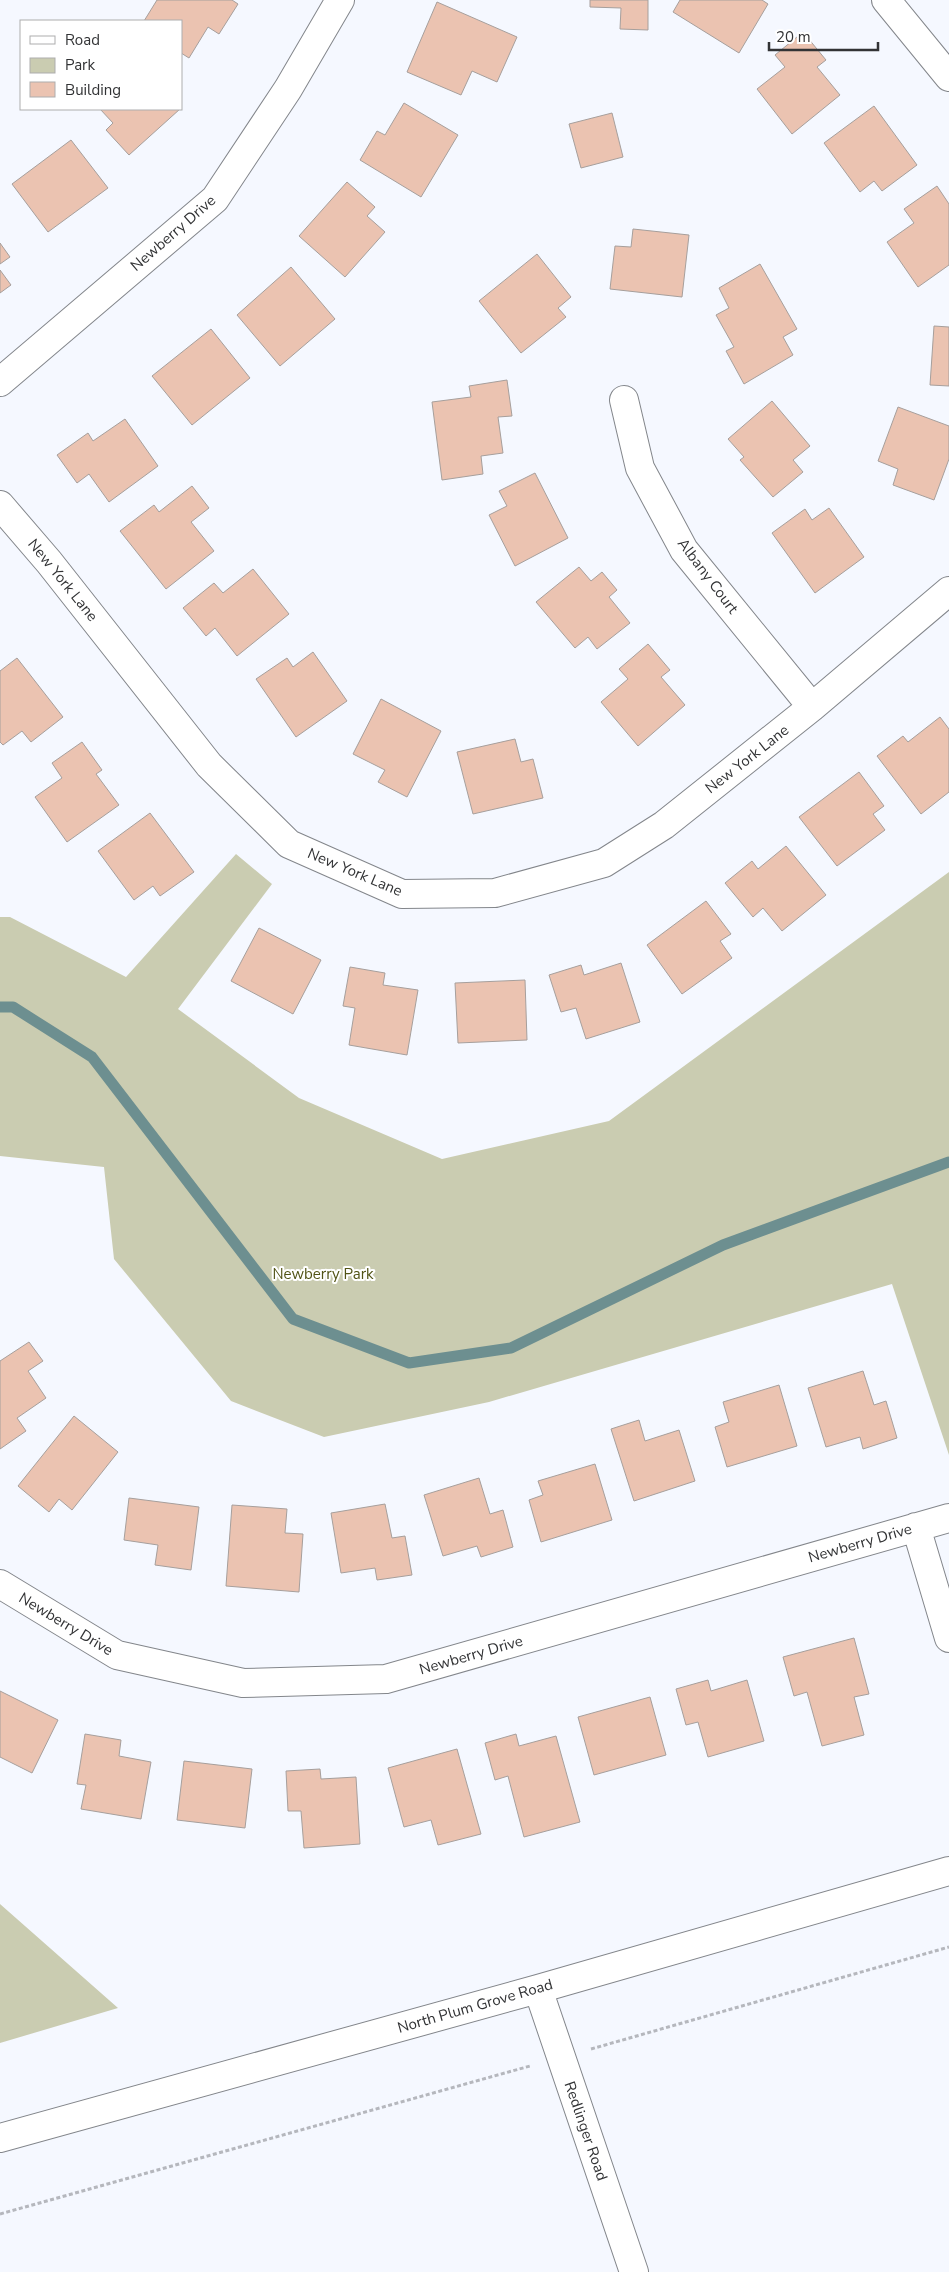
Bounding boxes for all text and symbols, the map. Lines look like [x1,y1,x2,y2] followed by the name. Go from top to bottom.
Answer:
[20,20,182,110] legend
[769,20,878,52] scale bar
[776,27,811,47] text: 20 m
[65,30,100,50] text: Road
[65,55,95,75] text: Park
[65,80,121,100] text: Building
[126,190,220,276] street label: Newberry Drive
[673,534,743,618] street label: Albany Court
[23,535,103,626] street label: New York Lane
[701,720,793,798] street label: New York Lane
[305,843,405,901] street label: New York Lane
[272,1264,374,1284] park label: Newberry Park
[806,1519,914,1567] street label: Newberry Drive
[15,1588,117,1660] street label: Newberry Drive
[417,1631,525,1679] street label: Newberry Drive
[395,1974,555,2038] street label: North Plum Grove Road
[560,2079,612,2183] street label: Redlinger Road

